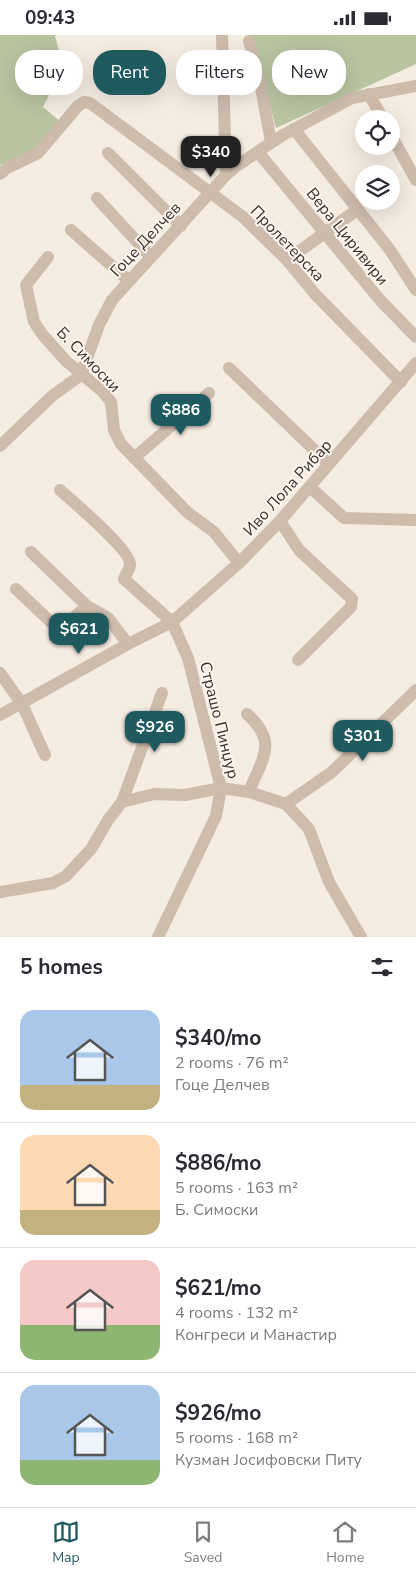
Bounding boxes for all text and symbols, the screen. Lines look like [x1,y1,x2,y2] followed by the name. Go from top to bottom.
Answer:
[25,5,75,31] text: 09:43
[15,50,83,95] chip: Buy
[93,50,166,95] chip: Rent
[176,50,262,95] chip: Filters
[272,50,346,95] chip: New
[355,110,400,210] map controls
[355,110,400,155] button: locate
[181,135,241,178] pin: $340
[192,141,230,163] text: $340
[355,165,400,210] button: layers
[301,183,393,290] street label: Вера Циривири
[105,197,186,282] street label: Гоце Делчев
[245,201,329,287] street label: Пролетерска
[51,322,125,397] street label: Б. Симоски
[151,393,211,436] pin: $886
[162,399,200,421] text: $886
[238,435,337,541] street label: Иво Лола Рибар
[49,613,109,655] pin: $621
[60,618,98,640] text: $621
[194,659,244,781] street label: Страшо Пинџур
[125,711,185,753] pin: $926
[136,716,174,738] text: $926
[333,719,393,762] pin: $301
[344,725,382,747] text: $301
[20,953,103,981] text: 5 homes
[368,953,396,981] icon: filters
[175,1024,261,1052] text: $340/mo
[60,1030,120,1090] icon: home
[175,1052,288,1074] text: 2 rooms · 76 m²
[175,1074,270,1096] text: Гоце Делчев
[175,1149,261,1177] text: $886/mo
[60,1155,120,1215] icon: home
[175,1177,298,1199] text: 5 rooms · 163 m²
[175,1199,258,1221] text: Б. Симоски
[175,1274,261,1302] text: $621/mo
[60,1280,120,1340] icon: home
[175,1302,298,1324] text: 4 rooms · 132 m²
[175,1324,337,1346] text: Конгреси и Манастир
[175,1399,261,1427] text: $926/mo
[60,1405,120,1465] icon: home
[175,1427,298,1449] text: 5 rooms · 168 m²
[175,1449,362,1471] text: Кузман Јосифовски Питу
[52,1518,80,1567] tab: Map
[184,1518,222,1567] tab: Saved
[326,1518,364,1567] tab: Home

